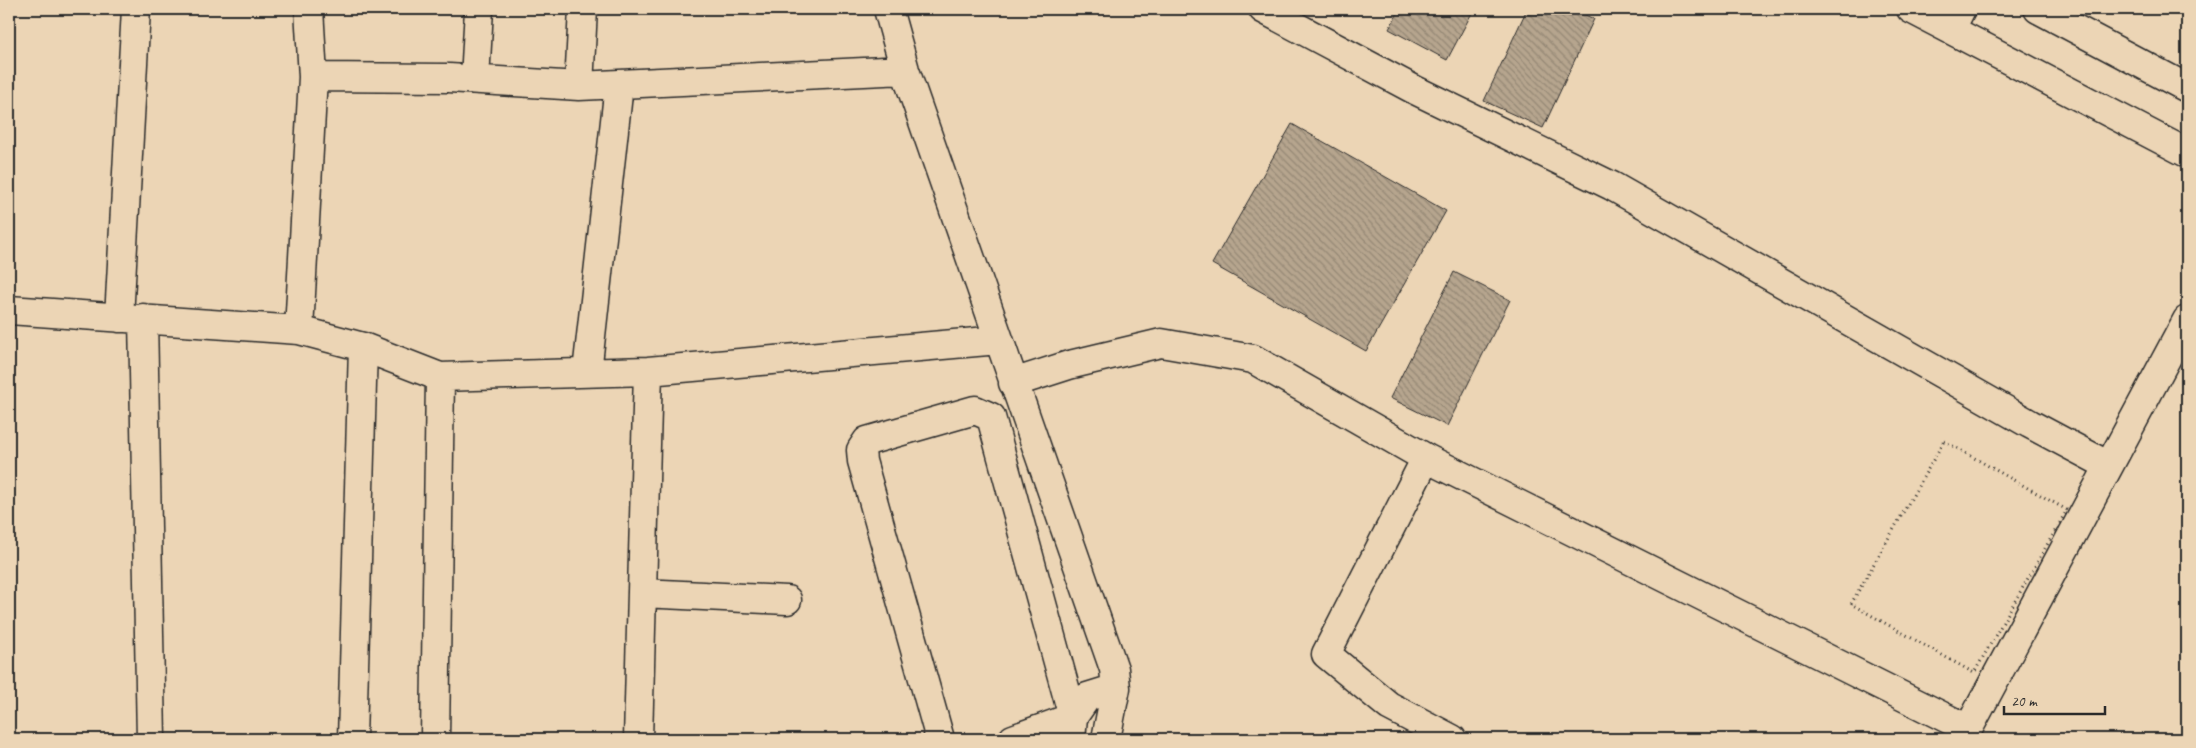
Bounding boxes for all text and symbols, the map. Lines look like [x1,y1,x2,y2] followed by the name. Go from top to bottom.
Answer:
[2004,683,2105,715] scale bar
[2011,692,2038,711] text: 20 m

